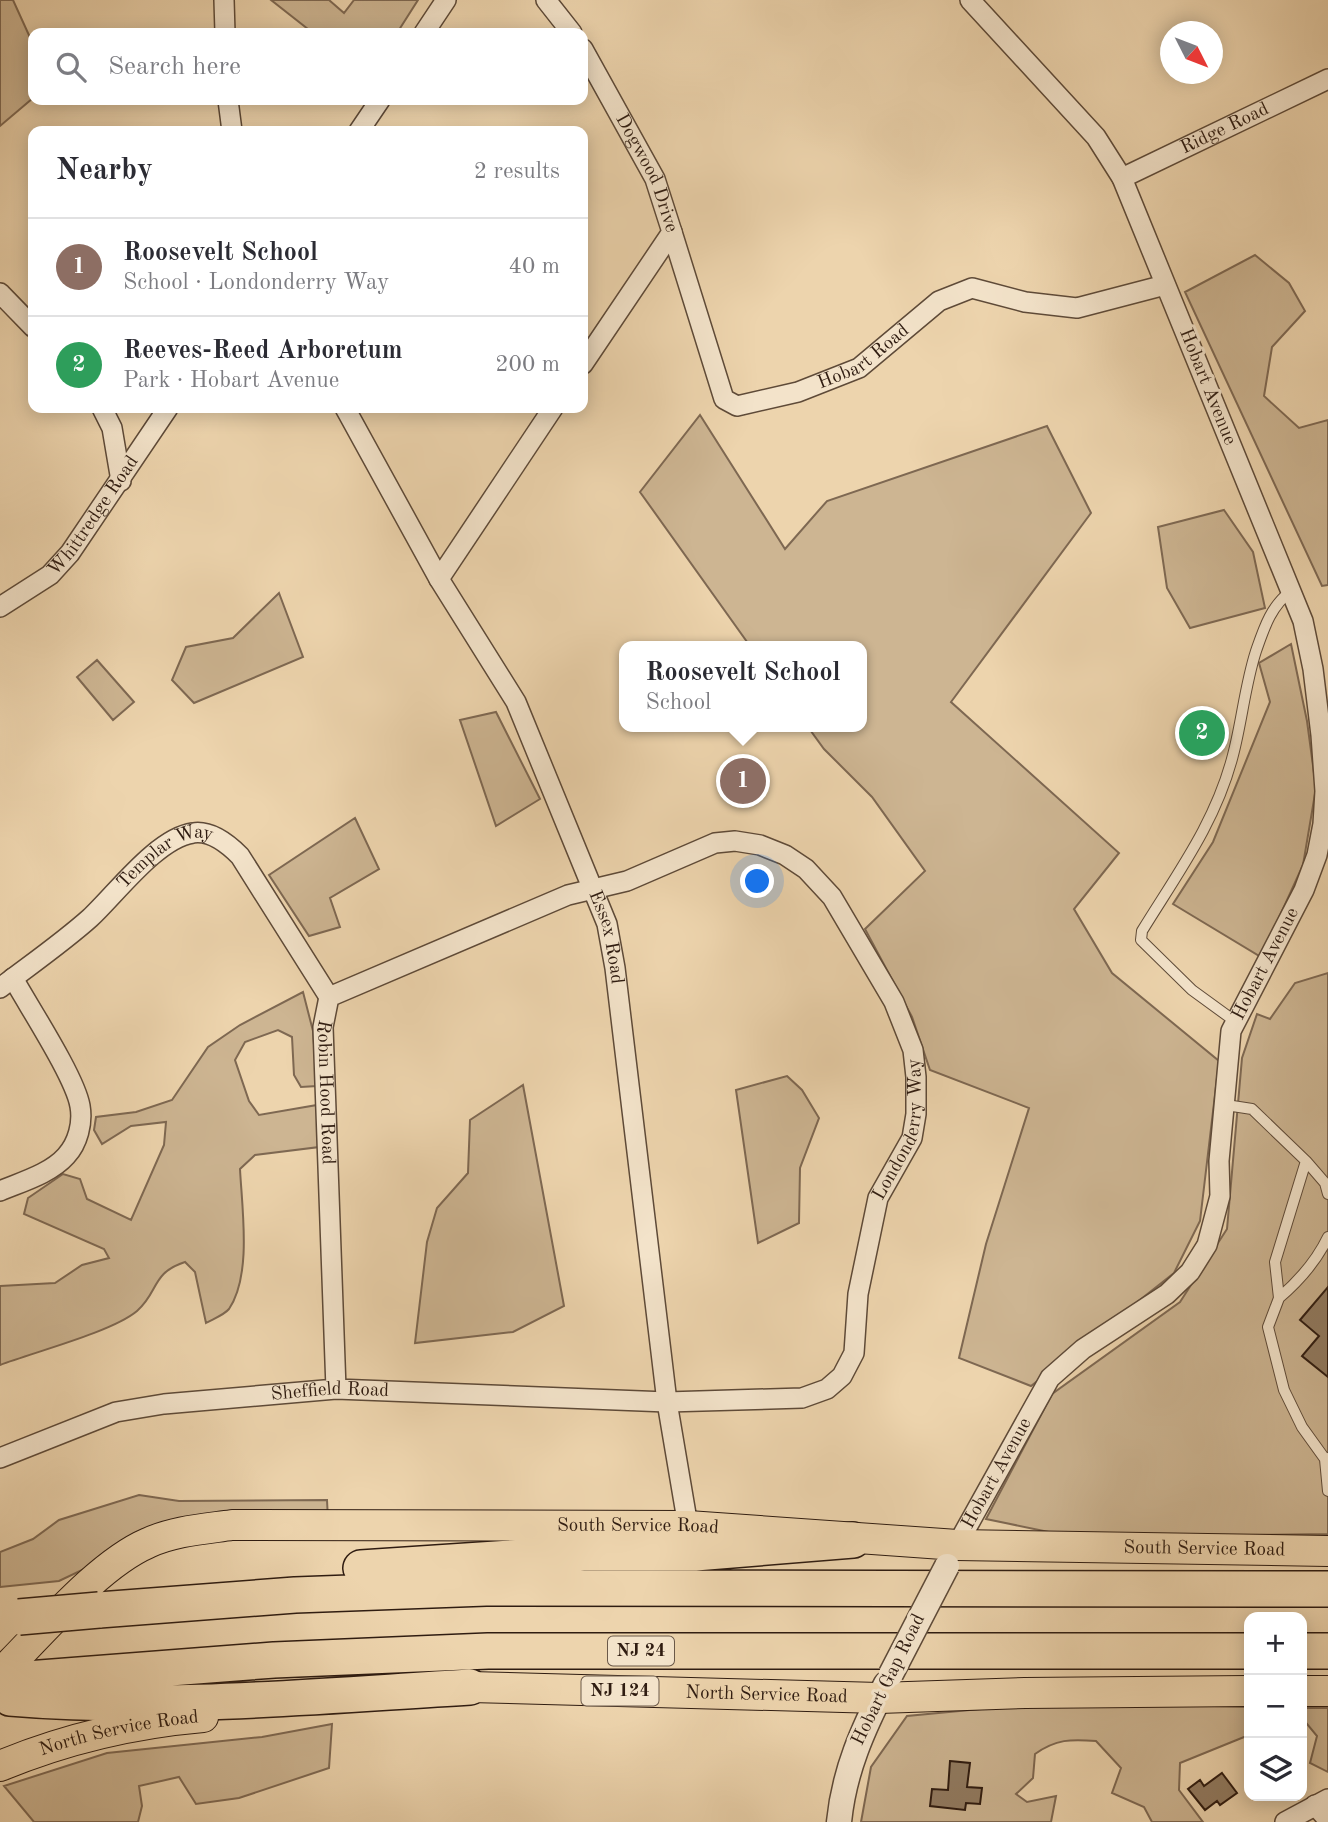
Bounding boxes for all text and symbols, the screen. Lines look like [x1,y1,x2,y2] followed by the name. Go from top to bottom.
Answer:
[1160,21,1223,84] north arrow
[28,28,588,105] search box
[52,48,90,86] icon: search
[108,54,241,80] text: Search here
[1178,99,1272,158] street label: Ridge Road
[611,111,681,235] street label: Dogwood Drive
[56,156,153,186] text: Nearby
[474,160,560,183] text: 2 results
[123,240,318,266] text: Roosevelt School
[72,255,86,278] text: 1
[509,255,560,278] text: 40 m
[123,271,389,294] text: School · Londonderry Way
[815,321,913,393] street label: Hobart Road
[1175,326,1239,448] street label: Hobart Avenue
[123,338,403,364] text: Reeves-Reed Arboretum
[72,353,86,376] text: 2
[495,353,560,376] text: 200 m
[123,369,339,392] text: Park · Hobart Avenue
[45,452,142,580] street label: Whittredge Road
[619,641,867,732] popup
[645,660,841,686] text: Roosevelt School
[645,691,711,714] text: School
[1179,707,1225,759] pin: 2
[720,755,766,807] pin: 1
[114,823,216,893] street label: Templar Way
[740,864,774,898] your location
[585,888,626,985] street label: Essex Road
[1229,905,1303,1023] street label: Hobart Avenue
[312,1018,337,1165] street label: Robin Hood Road
[869,1057,926,1203] street label: Londonderry Way
[270,1379,390,1404] street label: Sheffield Road
[958,1415,1035,1532] street label: Hobart Avenue
[557,1516,720,1538] street label: South Service Road
[1123,1538,1286,1560] street label: South Service Road
[849,1611,929,1749] street label: Hobart Gap Road
[1244,1612,1307,1801] map controls
[1244,1612,1307,1675] button: +
[608,1636,674,1666] road number: NJ 24
[1244,1675,1307,1738] button: −
[582,1676,658,1706] road number: NJ 124
[685,1683,848,1707] street label: North Service Road
[37,1708,200,1760] street label: North Service Road
[1244,1738,1307,1801] button: layers

